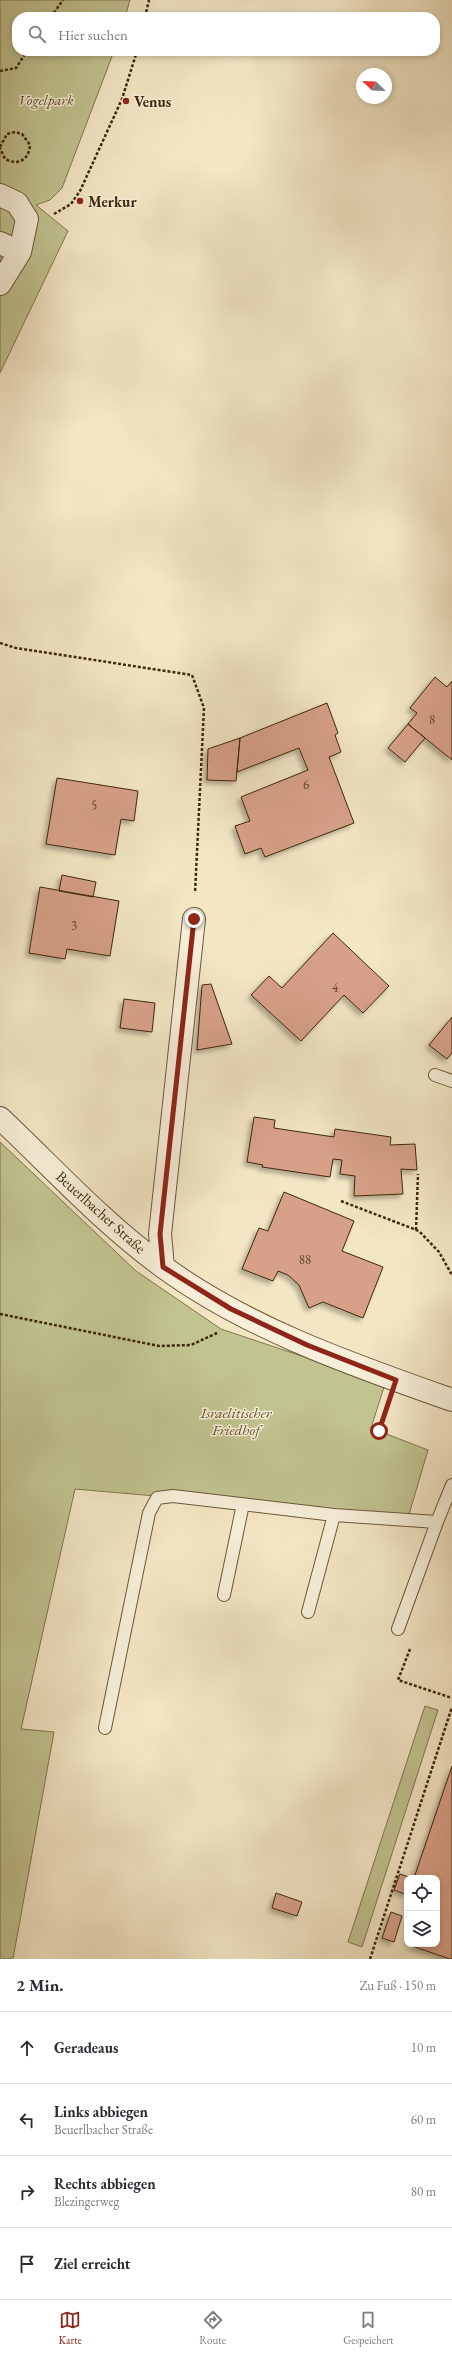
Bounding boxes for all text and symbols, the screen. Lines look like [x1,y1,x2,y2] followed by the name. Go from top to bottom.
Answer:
[12,12,440,56] search box
[26,23,48,45] icon: search
[58,25,128,44] text: Hier suchen
[356,68,392,104] north arrow
[18,90,74,109] park label: Vogelpark
[134,92,171,111] place label: Venus
[121,96,131,106] marker: Venus
[88,192,137,211] place label: Merkur
[75,196,85,206] marker: Merkur
[429,711,435,728] house number: 8
[303,776,309,793] house number: 6
[91,797,97,814] house number: 5
[185,910,203,928] route end
[71,917,77,934] house number: 3
[332,979,339,996] house number: 4
[52,1167,150,1257] street label: Beuerlbacher Straße
[299,1251,311,1268] house number: 88
[200,1403,273,1439] park label: Israelitischer Friedhof
[370,1422,388,1440] route start
[404,1875,440,1947] map controls
[404,1875,440,1911] button: locate
[404,1911,440,1947] button: layers
[16,1974,63,1996] text: 2 Min.
[359,1977,436,1994] text: Zu Fuß · 150 m
[16,2037,38,2059] icon: ahead
[54,2038,118,2057] text: Geradeaus
[411,2039,436,2056] text: 10 m
[54,2102,148,2121] text: Links abbiegen
[16,2109,38,2131] icon: left
[411,2111,436,2128] text: 60 m
[54,2121,153,2138] text: Beuerlbacher Straße
[54,2174,156,2193] text: Rechts abbiegen
[16,2181,38,2203] icon: right
[411,2183,436,2200] text: 80 m
[54,2193,119,2210] text: Blezingerweg
[16,2253,38,2275] icon: arrive
[54,2254,130,2273] text: Ziel erreicht
[59,2309,82,2347] tab: Karte
[199,2309,226,2347] tab: Route
[343,2309,393,2347] tab: Gespeichert

